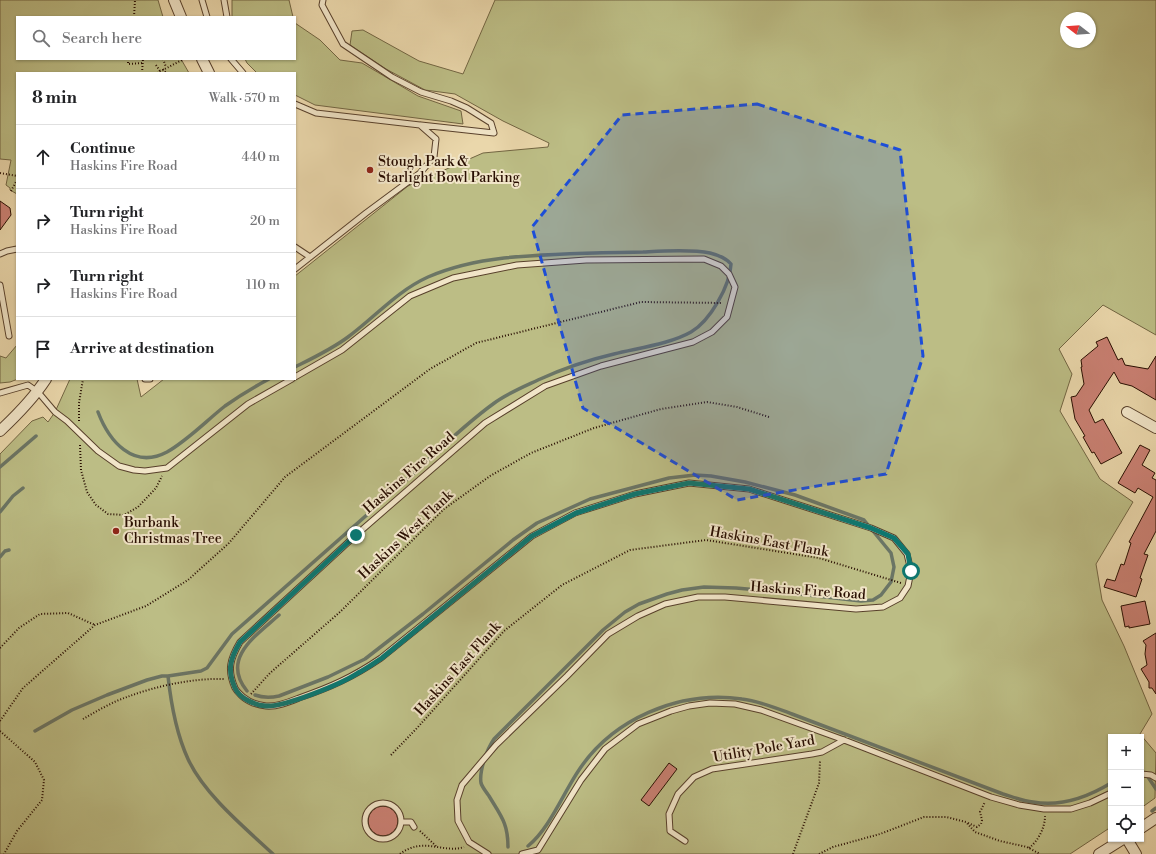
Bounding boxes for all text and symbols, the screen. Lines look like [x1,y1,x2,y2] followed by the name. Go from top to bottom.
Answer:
[1060,12,1096,48] north arrow
[16,16,296,60] search box
[30,27,52,49] icon: search
[62,29,142,48] text: Search here
[32,87,77,109] text: 8 min
[209,90,280,106] text: Walk · 570 m
[70,139,135,158] text: Continue
[32,146,54,168] icon: ahead
[242,149,280,165] text: 440 m
[378,153,521,187] place label: Stough Park & Starlight Bowl Parking
[70,158,177,174] text: Haskins Fire Road
[365,165,375,175] marker: Stough Park & Starlight Bowl Parking
[70,203,144,222] text: Turn right
[32,210,54,232] icon: right
[250,213,280,229] text: 20 m
[70,222,177,238] text: Haskins Fire Road
[70,267,144,286] text: Turn right
[32,274,54,296] icon: right
[246,277,280,293] text: 110 m
[70,286,177,302] text: Haskins Fire Road
[32,338,54,360] icon: arrive
[70,339,214,358] text: Arrive at destination
[359,428,459,518] street label: Haskins Fire Road
[355,486,458,583] street label: Haskins West Flank
[123,514,222,548] place label: Burbank Christmas Tree
[708,523,831,561] street label: Haskins East Flank
[111,526,121,536] marker: Burbank Christmas Tree
[347,526,365,544] route end
[902,562,920,580] route start
[750,578,866,604] street label: Haskins Fire Road
[411,618,506,720] street label: Haskins East Flank
[712,731,816,767] street label: Utility Pole Yard
[1108,734,1144,842] map controls
[1108,734,1144,770] button: +
[1108,770,1144,806] button: −
[1108,806,1144,842] button: locate

